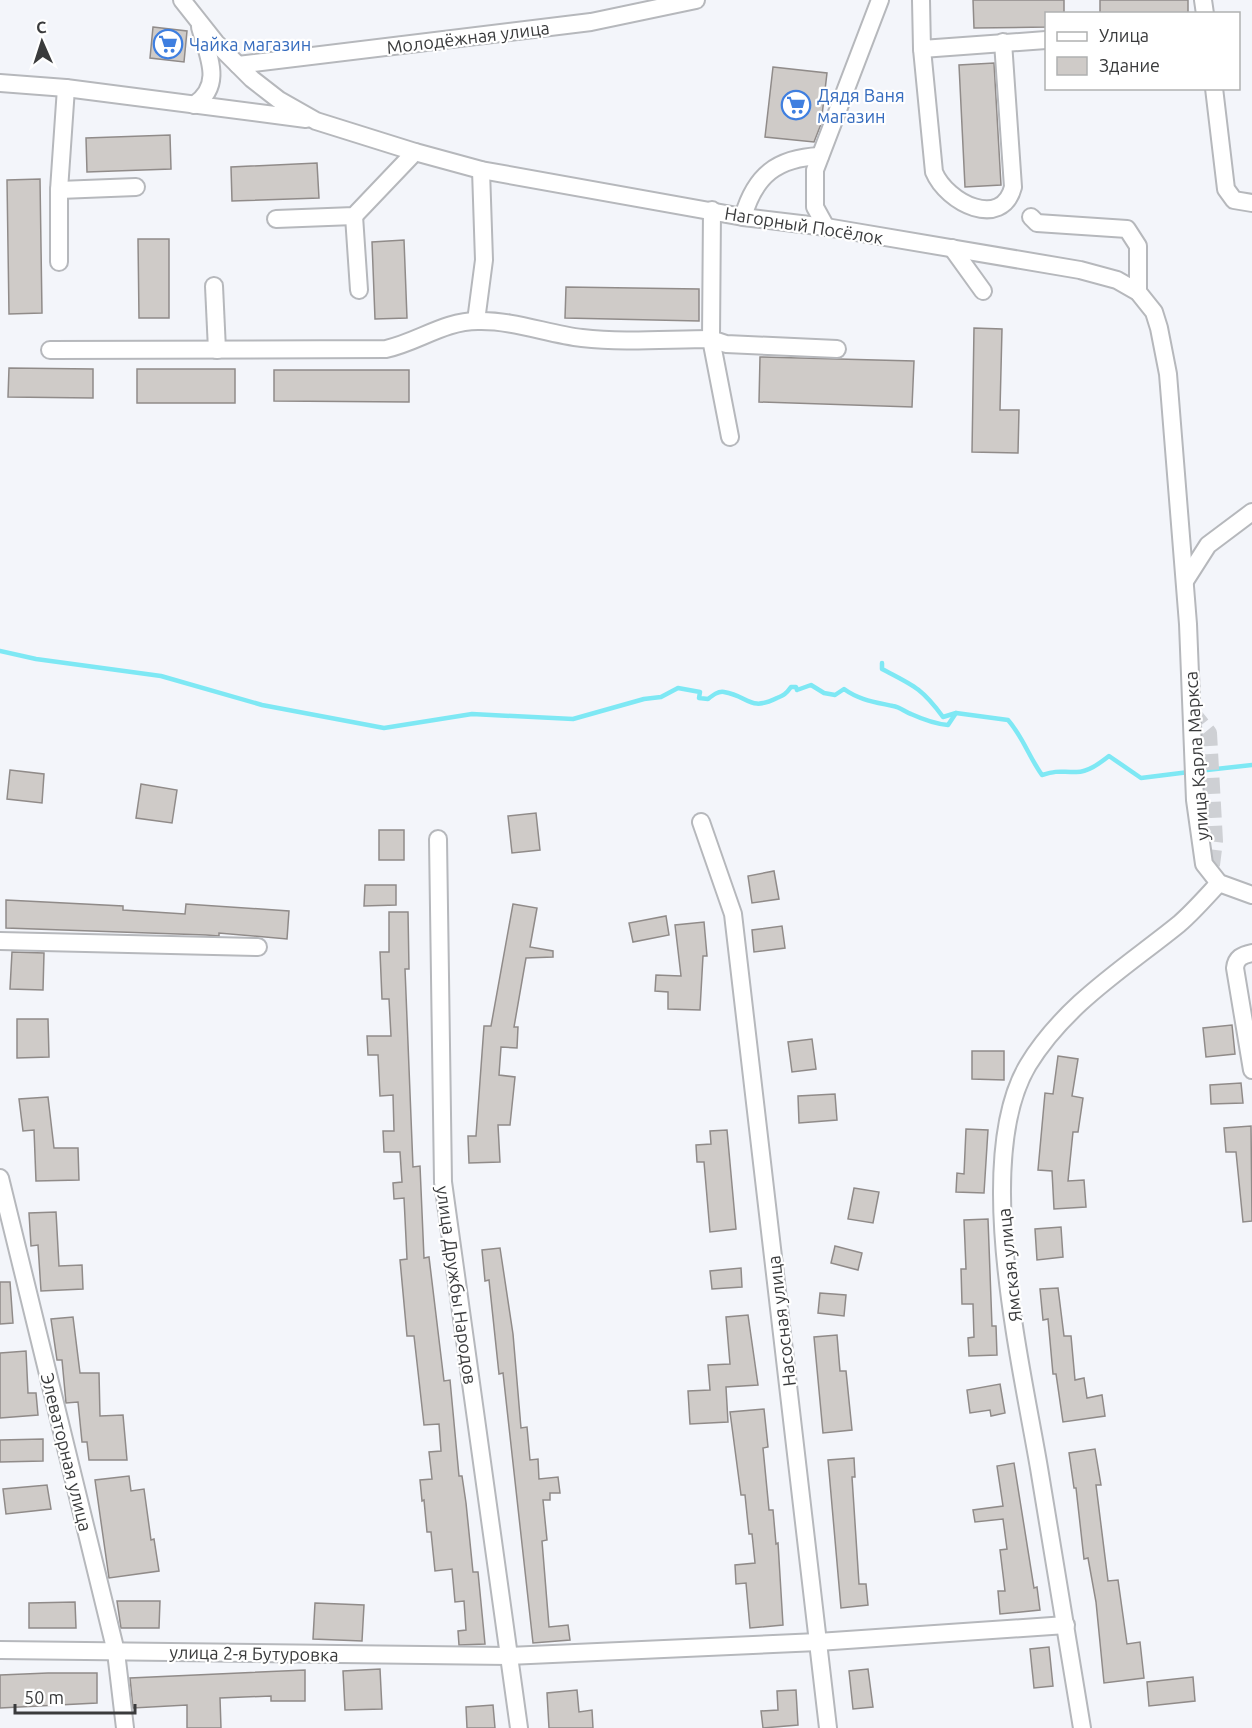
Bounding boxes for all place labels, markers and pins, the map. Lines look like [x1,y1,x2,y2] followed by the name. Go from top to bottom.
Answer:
[152,28,184,60] supermarket icon: Чайка магазин
[189,34,311,54] place label: Чайка магазин
[817,85,905,126] place label: Дядя Ваня магазин
[780,89,812,121] supermarket icon: Дядя Ваня магазин

